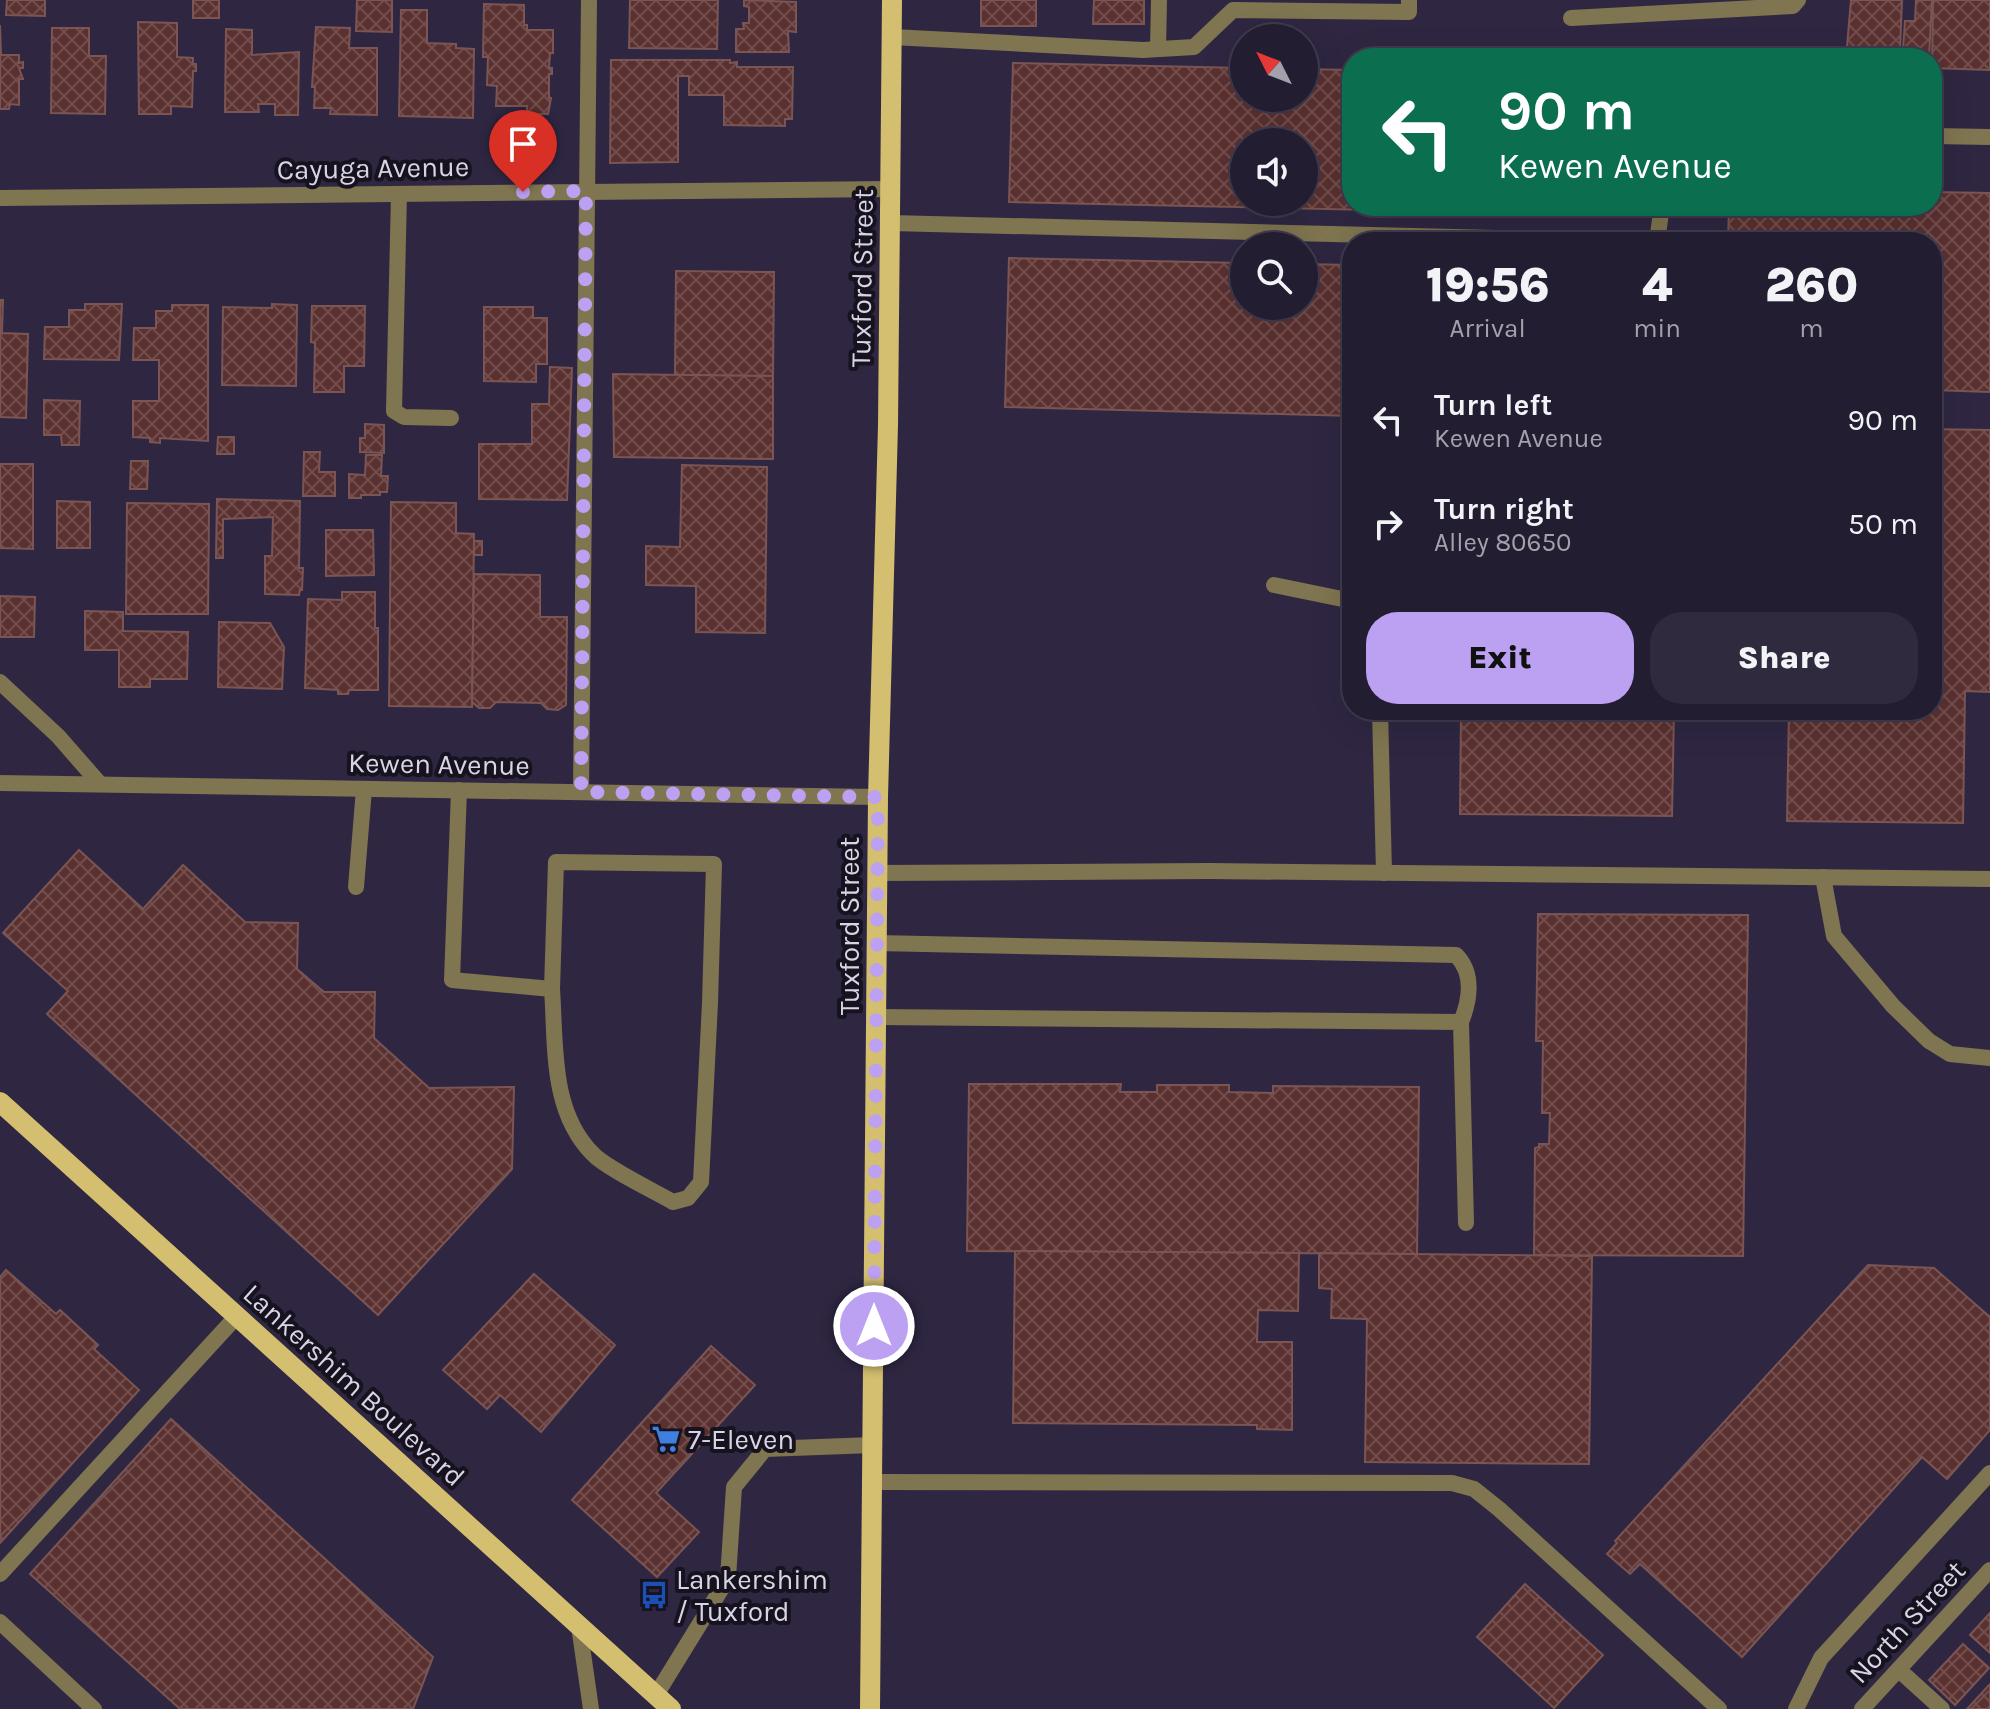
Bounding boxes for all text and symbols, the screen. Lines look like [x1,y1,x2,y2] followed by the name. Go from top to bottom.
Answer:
[1230,24,1318,112] north arrow
[1230,24,1318,320] map controls
[1498,78,1635,143] text: 90 m
[1366,80,1470,184] icon: left
[489,110,557,192] pin
[501,122,545,166] icon: arrive
[1230,128,1318,216] button: sound
[1498,145,1732,187] text: Kewen Avenue
[276,150,470,186] street label: Cayuga Avenue
[844,188,880,368] street label: Tuxford Street
[1230,232,1318,320] button: search
[1426,257,1550,313] text: 19:56
[1642,257,1672,313] text: 4
[1765,257,1858,313] text: 260
[1450,313,1526,344] text: Arrival
[1633,313,1681,344] text: min
[1799,313,1824,344] text: m
[1434,387,1552,423] text: Turn left
[1366,398,1410,442] icon: left
[1848,402,1918,438] text: 90 m
[1434,423,1603,454] text: Kewen Avenue
[1434,491,1574,527] text: Turn right
[1366,502,1410,546] icon: right
[1848,506,1918,542] text: 50 m
[1434,527,1572,558] text: Alley 80650
[1366,612,1634,704] button: Exit
[1650,612,1918,704] button: Share
[348,746,530,782] street label: Kewen Avenue
[833,837,866,1015] street label: Tuxford Street
[236,1277,472,1493] street label: Lankershim Boulevard
[832,1284,916,1368] position arrow
[688,1423,794,1456] place label: 7-Eleven
[651,1424,681,1454] supermarket icon: 7-Eleven
[1842,1554,1972,1690] street label: North Street
[676,1563,828,1628] place label: Lankershim / Tuxford
[639,1580,669,1610] bus stop icon: Lankershim / Tuxford

